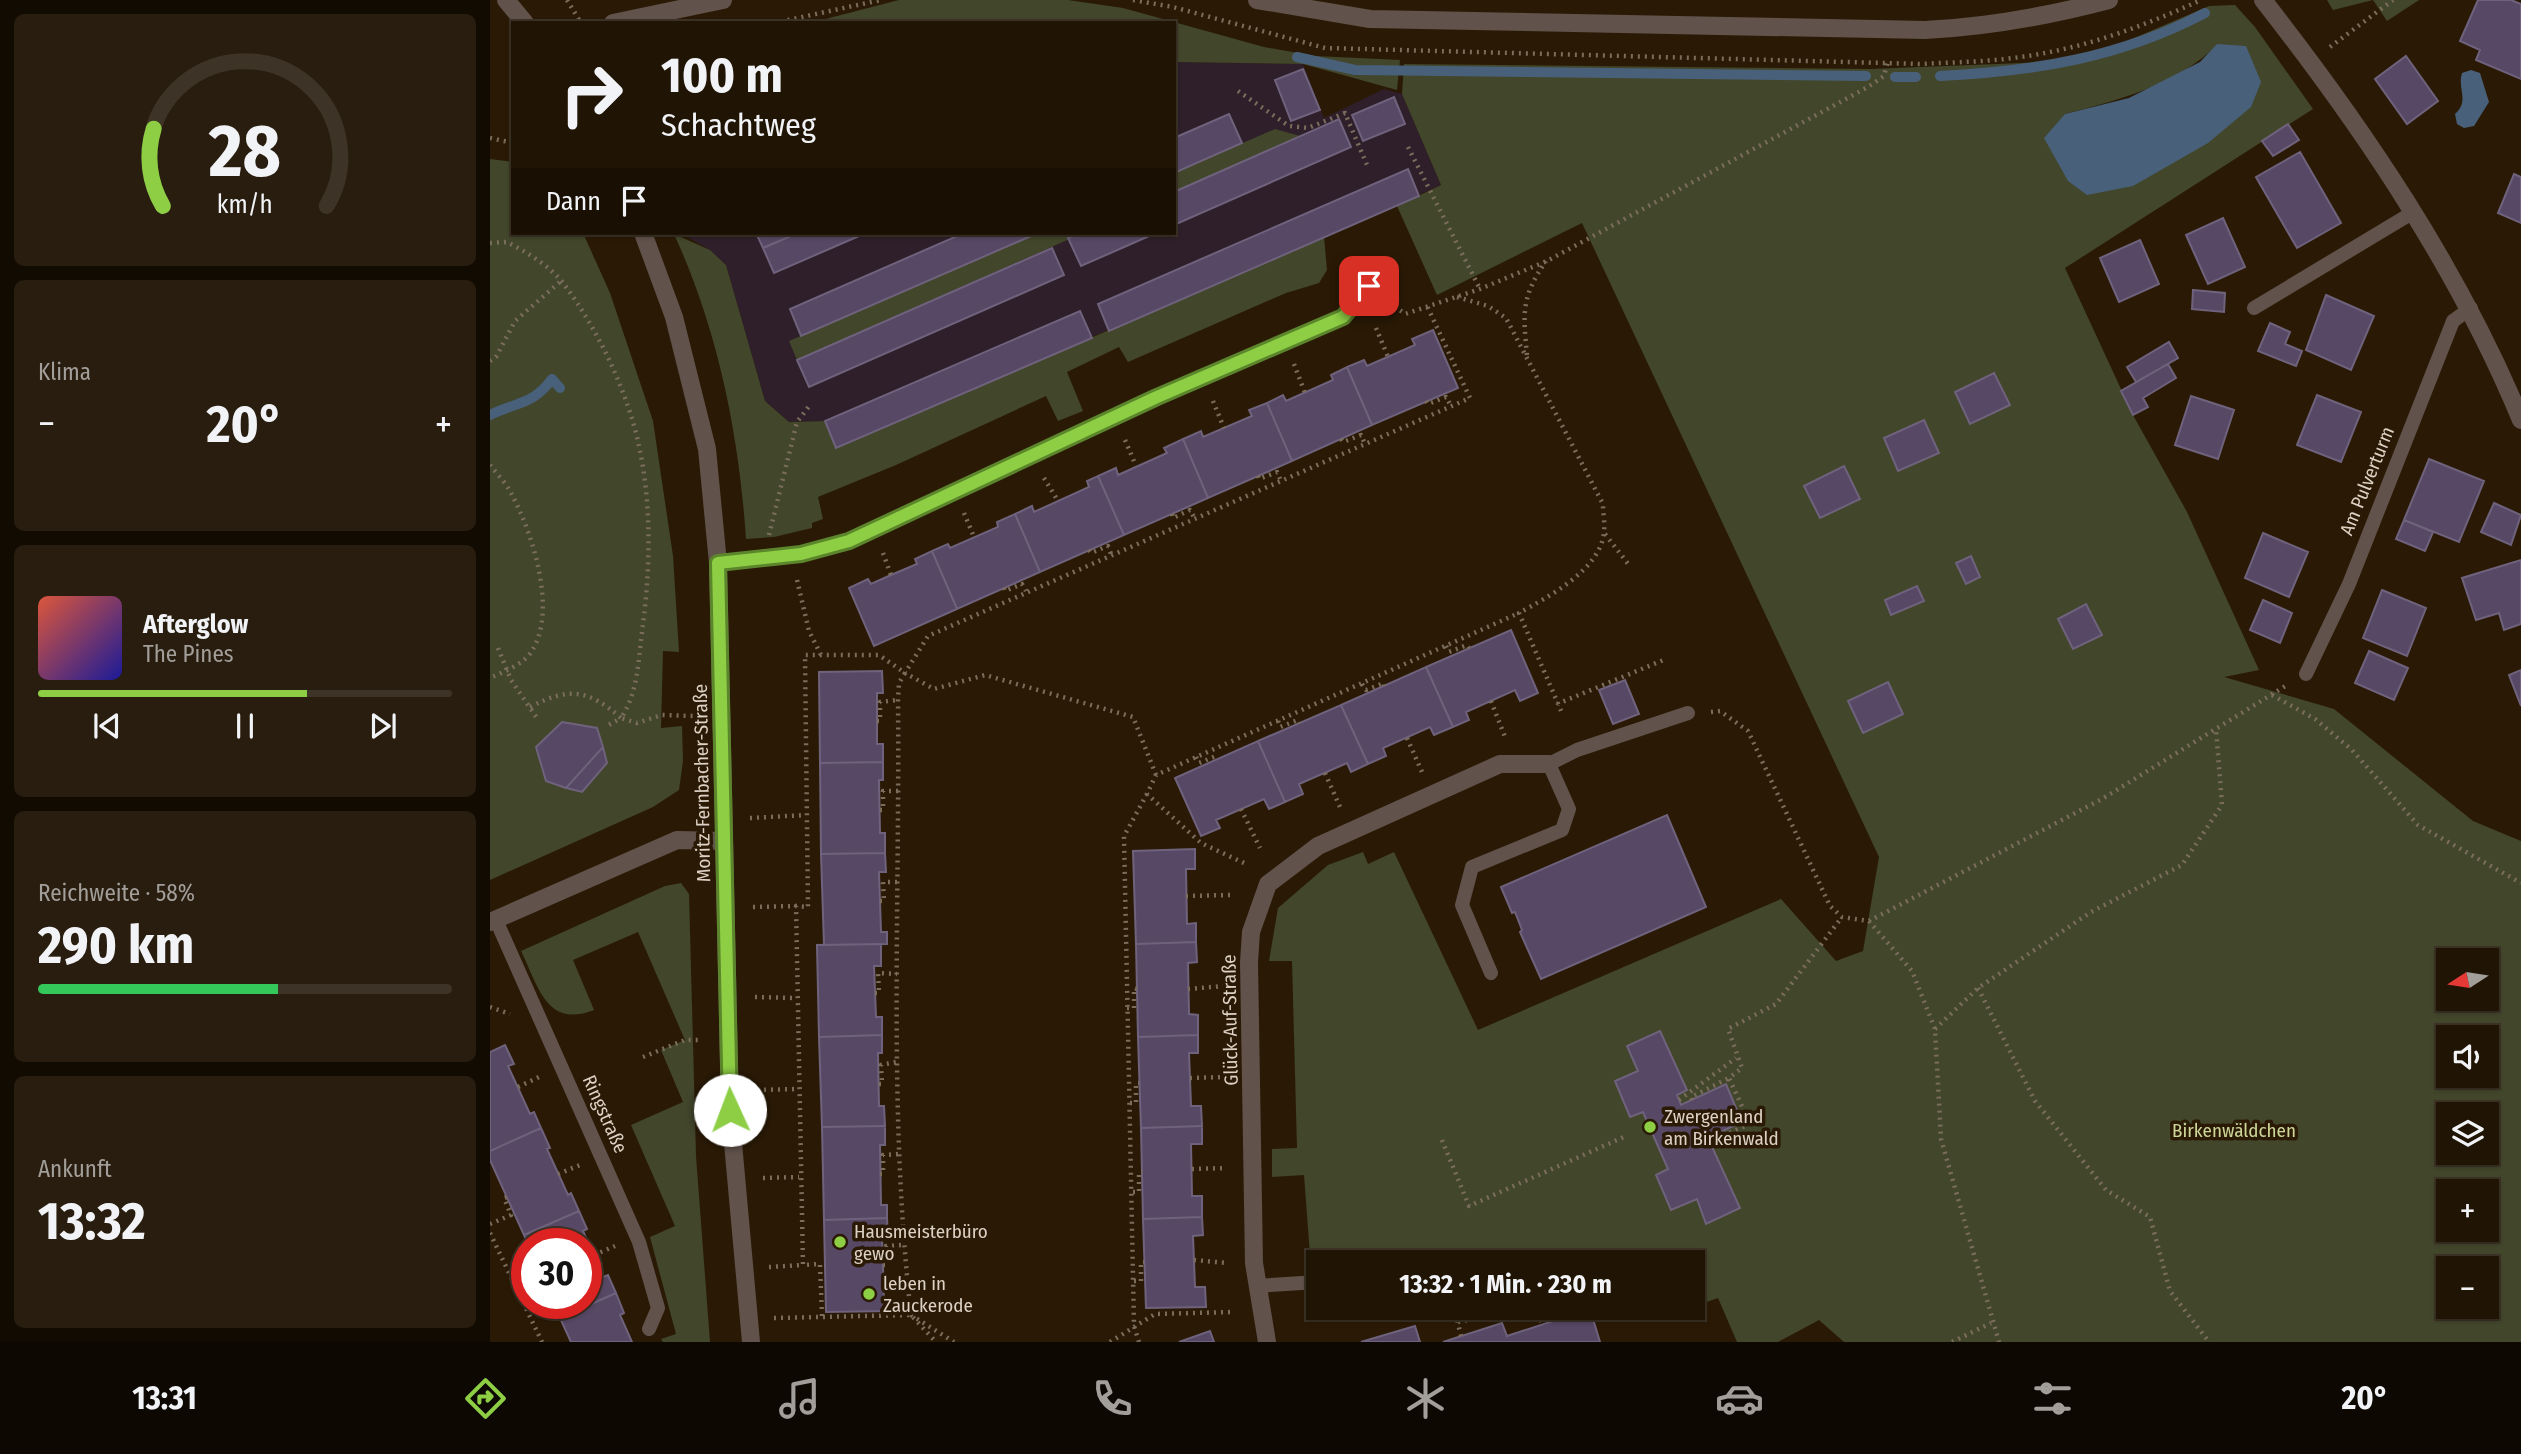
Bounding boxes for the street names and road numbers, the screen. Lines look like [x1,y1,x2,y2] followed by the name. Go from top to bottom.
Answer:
[2335,423,2399,539] street label: Am Pulverturm
[689,684,715,882] street label: Moritz-Fernbacher-Straße
[1217,954,1243,1086] street label: Glück-Auf-Straße
[578,1071,632,1157] street label: Ringstraße

